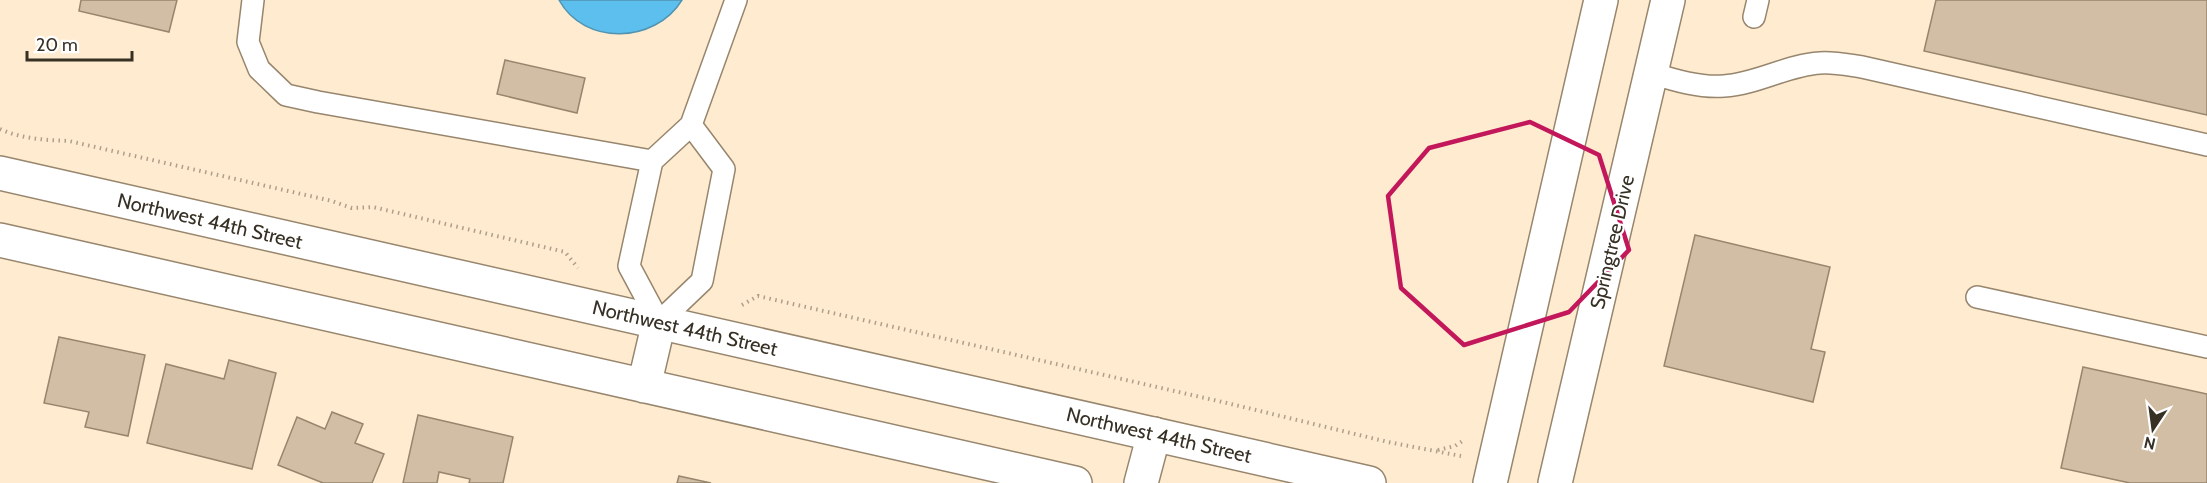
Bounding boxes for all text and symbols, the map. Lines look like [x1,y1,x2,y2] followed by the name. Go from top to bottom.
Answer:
[27,24,132,62] scale bar
[36,34,78,56] text: 20 m
[1585,173,1639,311] street label: Springtree Drive
[115,188,305,254] street label: Northwest 44th Street
[590,295,780,361] street label: Northwest 44th Street
[2123,399,2183,459] north arrow
[1064,402,1254,468] street label: Northwest 44th Street
[2142,433,2157,454] text: N

